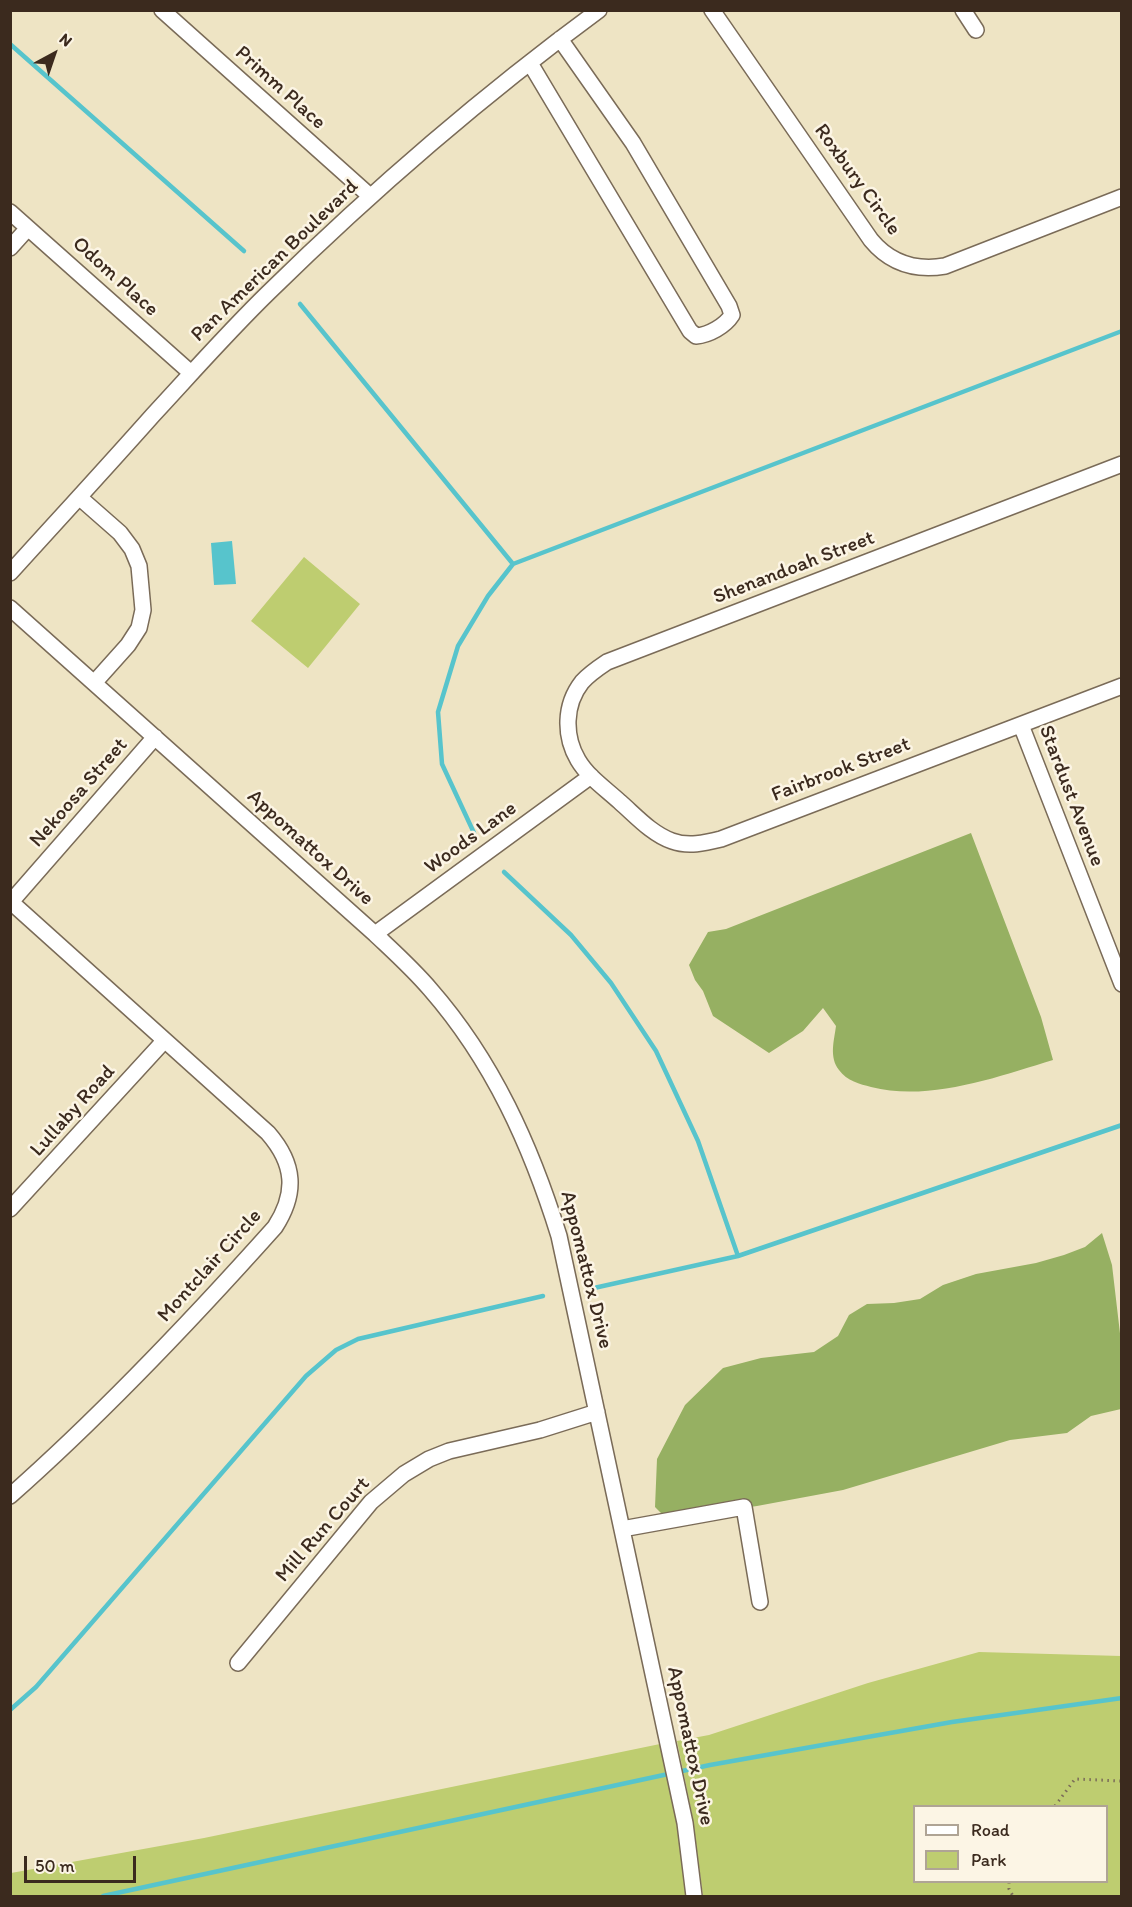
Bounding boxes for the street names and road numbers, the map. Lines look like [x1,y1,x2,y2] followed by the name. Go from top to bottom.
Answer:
[229,41,331,135] street label: Primm Place
[808,119,906,241] street label: Roxbury Circle
[186,174,364,348] street label: Pan American Boulevard
[67,232,163,322] street label: Odom Place
[710,526,878,610] street label: Shenandoah Street
[1033,722,1109,870] street label: Stardust Avenue
[768,732,914,808] street label: Fairbrook Street
[25,733,133,853] street label: Nekoosa Street
[241,785,379,911] street label: Appomattox Drive
[420,796,522,880] street label: Woods Lane
[25,1060,121,1162] street label: Lullaby Road
[554,1188,618,1352] street label: Appomattox Drive
[153,1204,267,1328] street label: Montclair Circle
[270,1472,376,1588] street label: Mill Run Court
[661,1664,719,1828] street label: Appomattox Drive

